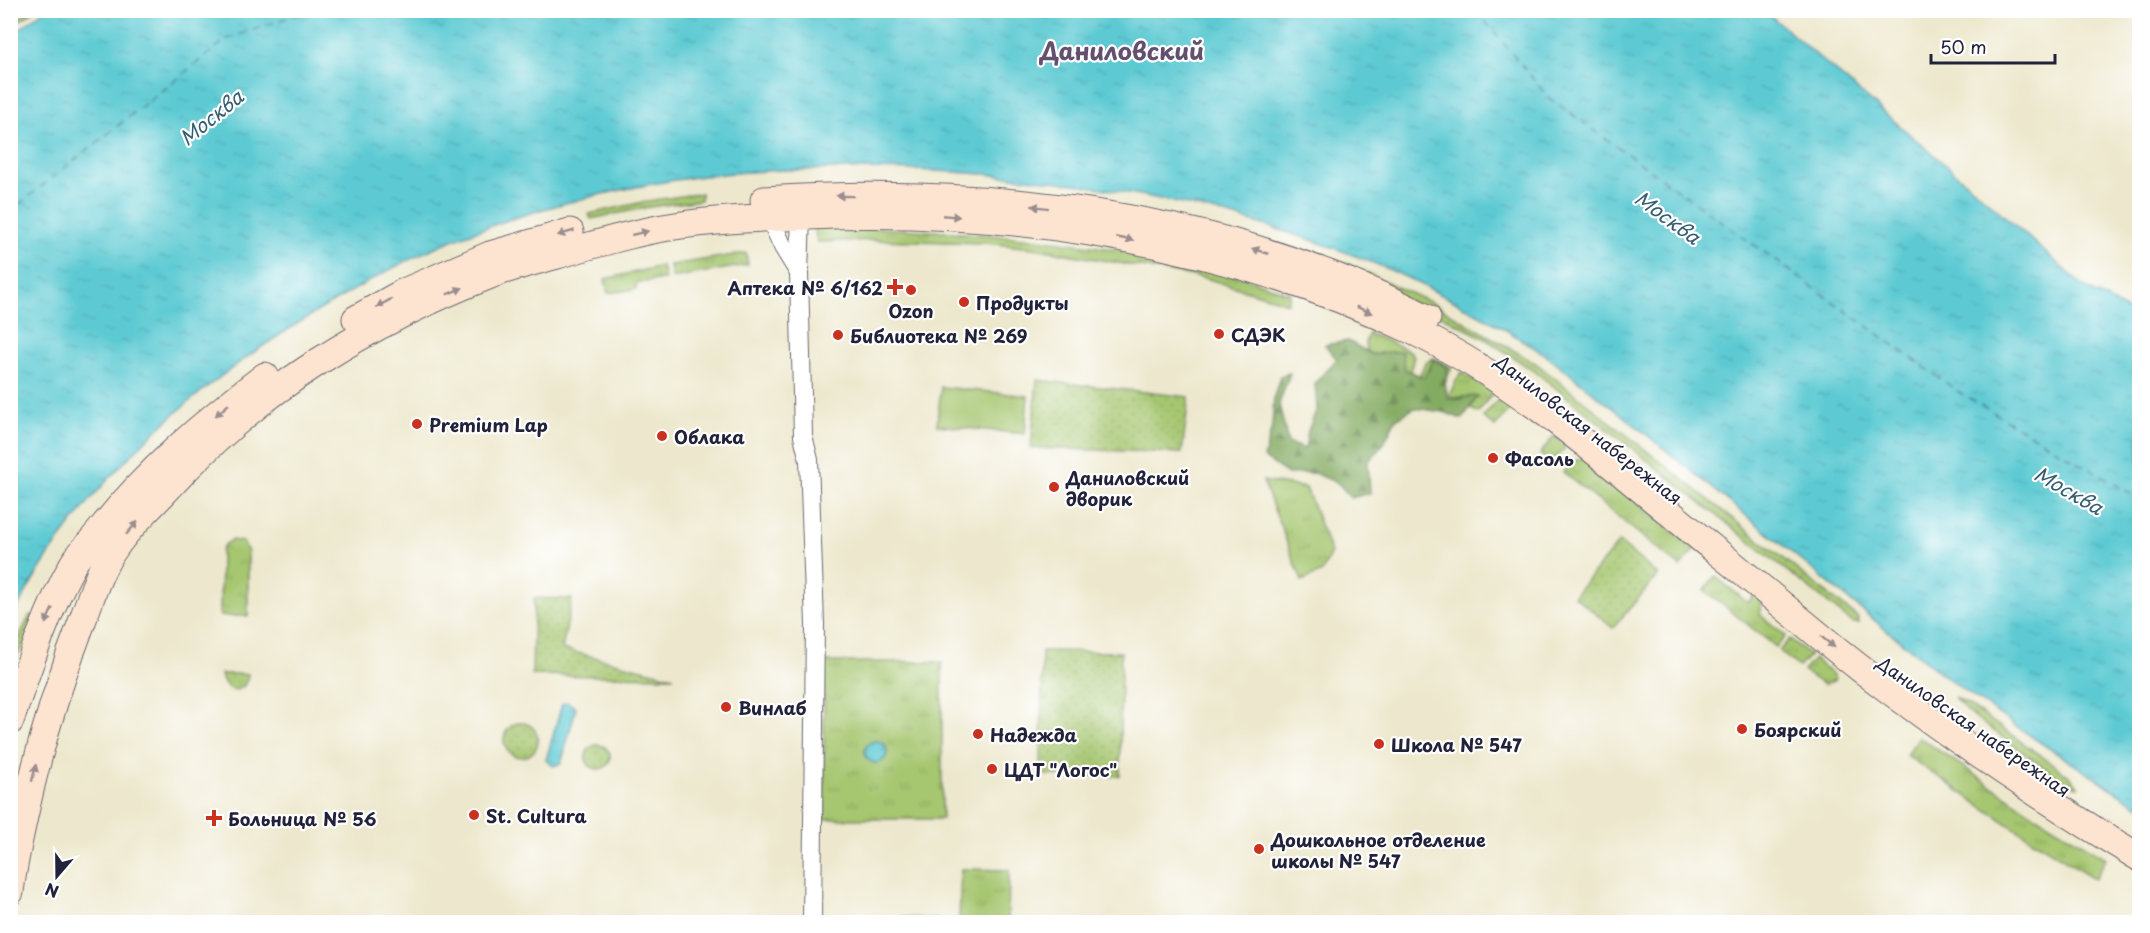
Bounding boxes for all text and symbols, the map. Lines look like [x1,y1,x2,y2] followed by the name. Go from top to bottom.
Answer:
[1931,27,2056,65] scale bar
[1039,32,1204,68] district label: Даниловский
[1940,33,1987,60] text: 50 m
[172,81,250,152] water label: Москва
[1629,183,1708,251] water label: Москва
[836,191,855,200] one-way arrow
[1030,202,1049,211] one-way arrow
[941,212,960,221] one-way arrow
[631,228,650,238] one-way arrow
[557,229,575,238] one-way arrow
[1116,235,1135,244] one-way arrow
[1251,246,1269,255] one-way arrow
[728,274,883,301] place label: Аптека № 6/162
[888,280,902,294] marker: Аптека № 6/162
[904,283,918,297] marker: Ozon
[446,286,464,296] one-way arrow
[976,289,1069,316] place label: Продукты
[957,295,971,309] marker: Продукты
[888,297,934,324] place label: Ozon
[376,298,393,308] one-way arrow
[1356,305,1374,315] one-way arrow
[1231,321,1286,348] place label: СДЭК
[850,322,1028,349] place label: Библиотека № 269
[1212,327,1226,341] marker: СДЭК
[831,328,845,342] marker: Библиотека № 269
[1489,347,1688,511] street label: Даниловская набережная
[215,403,230,416] one-way arrow
[429,411,548,438] place label: Premium Lap
[410,417,424,431] marker: Premium Lap
[674,423,745,450] place label: Облака
[655,429,669,443] marker: Облака
[1505,445,1574,472] place label: Фасоль
[1486,451,1500,465] marker: Фасоль
[2029,458,2109,522] water label: Москва
[1065,464,1189,512] place label: Даниловский дворик
[1047,480,1061,494] marker: Даниловский дворик
[125,520,138,536] one-way arrow
[45,608,54,625] one-way arrow
[1820,635,1836,648] one-way arrow
[1871,648,2076,803] street label: Даниловская набережная
[738,694,806,721] place label: Винлаб
[719,700,733,714] marker: Винлаб
[1754,716,1842,743] place label: Боярский
[990,721,1077,748] place label: Надежда
[1735,722,1749,736] marker: Боярский
[971,727,985,741] marker: Надежда
[1391,731,1522,758] place label: Школа № 547
[1372,737,1386,751] marker: Школа № 547
[1004,756,1117,783] place label: ЦДТ "Логос"
[985,762,999,776] marker: ЦДТ "Логос"
[30,763,39,781] one-way arrow
[486,802,588,829] place label: St. Cultura
[228,805,377,832] place label: Больница № 56
[467,808,481,822] marker: St. Cultura
[205,809,223,827] marker: Больница № 56
[1270,826,1486,874] place label: Дошкольное отделение школы № 547
[1252,842,1266,856] marker: Дошкольное отделение школы № 547
[27,846,87,906] north arrow
[41,878,62,904] text: N

